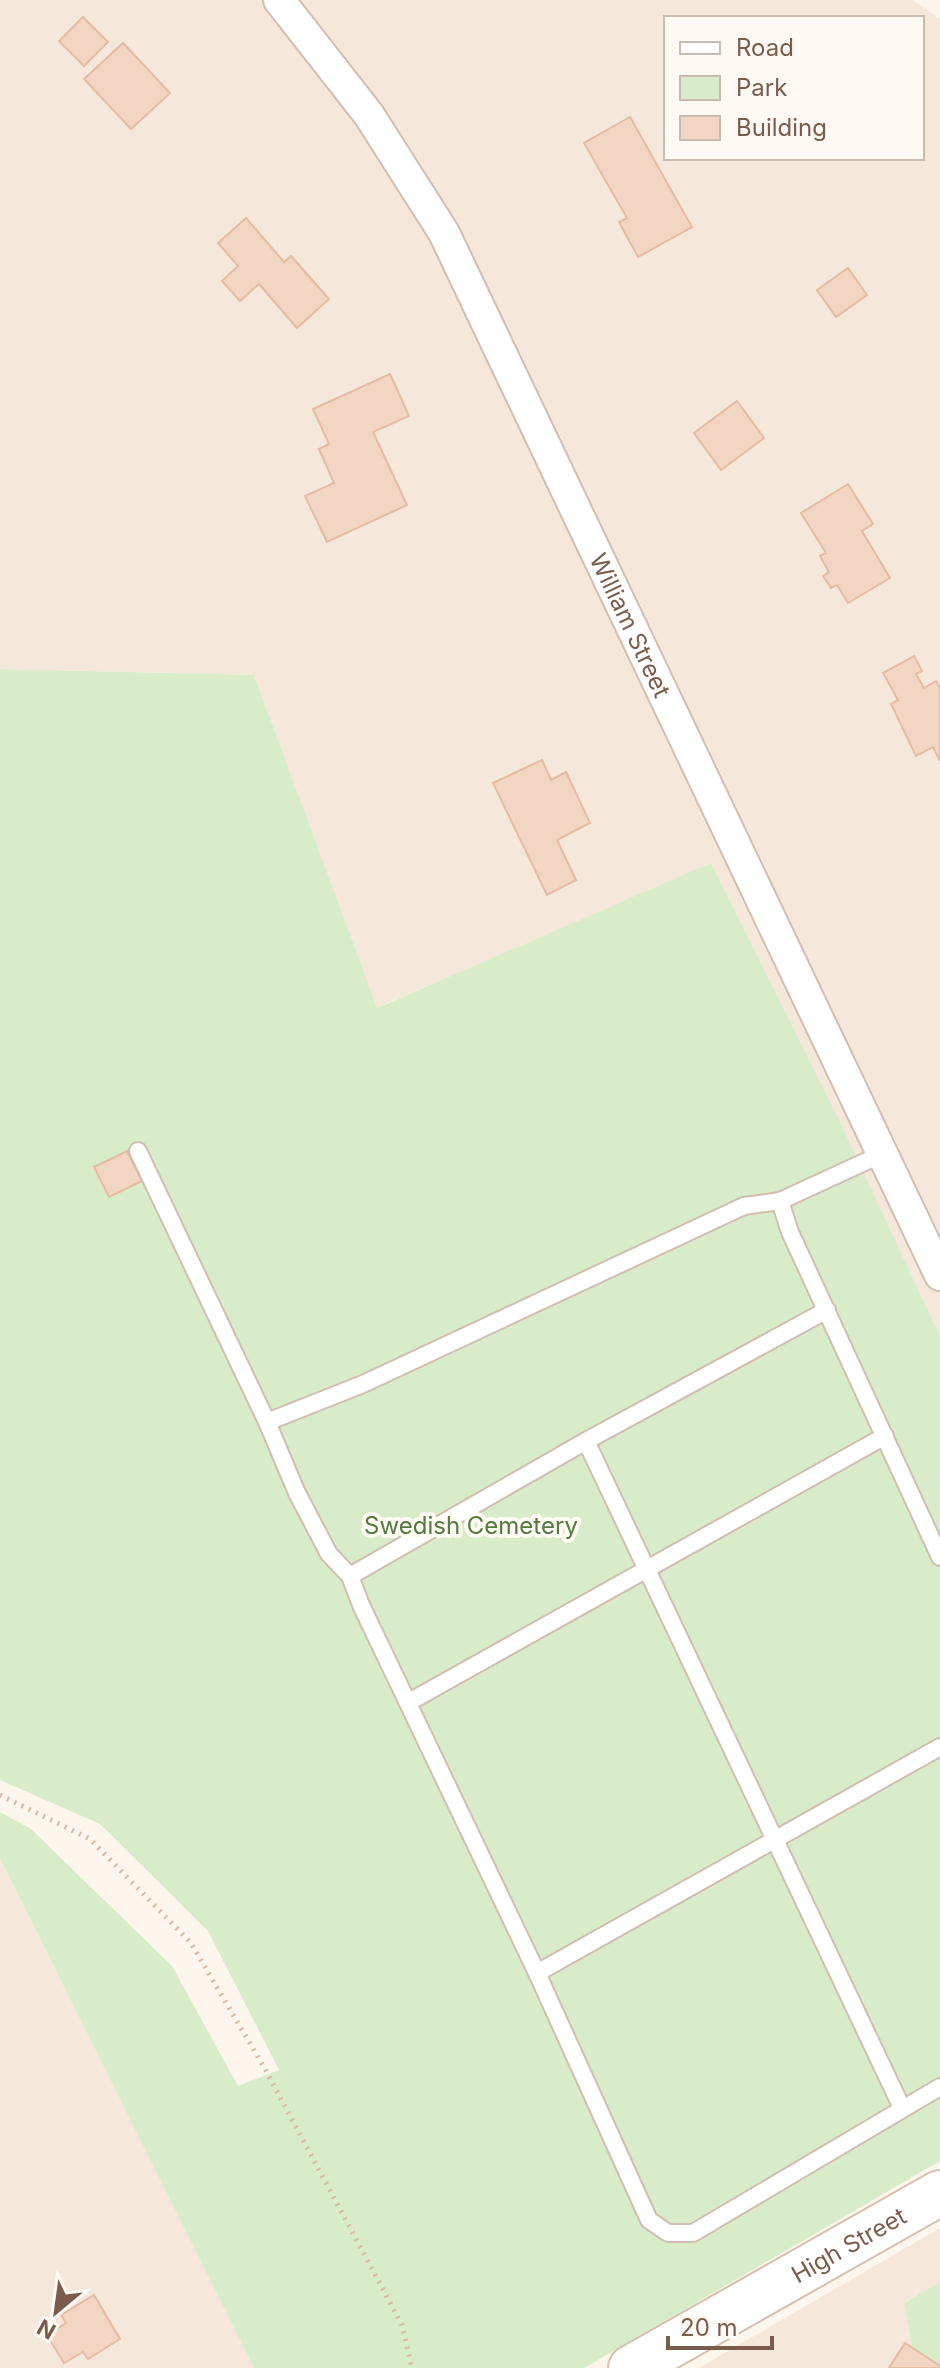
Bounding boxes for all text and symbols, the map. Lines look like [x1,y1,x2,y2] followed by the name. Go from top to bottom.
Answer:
[664,16,924,160] legend
[736,33,794,62] text: Road
[736,73,787,102] text: Park
[736,113,827,142] text: Building
[584,548,677,702] street label: William Street
[364,1511,578,1540] park label: Swedish Cemetery
[786,2201,911,2289] street label: High Street
[16,2272,96,2352] north arrow
[668,2300,772,2350] scale bar
[680,2313,738,2342] text: 20 m
[33,2314,60,2345] text: N

